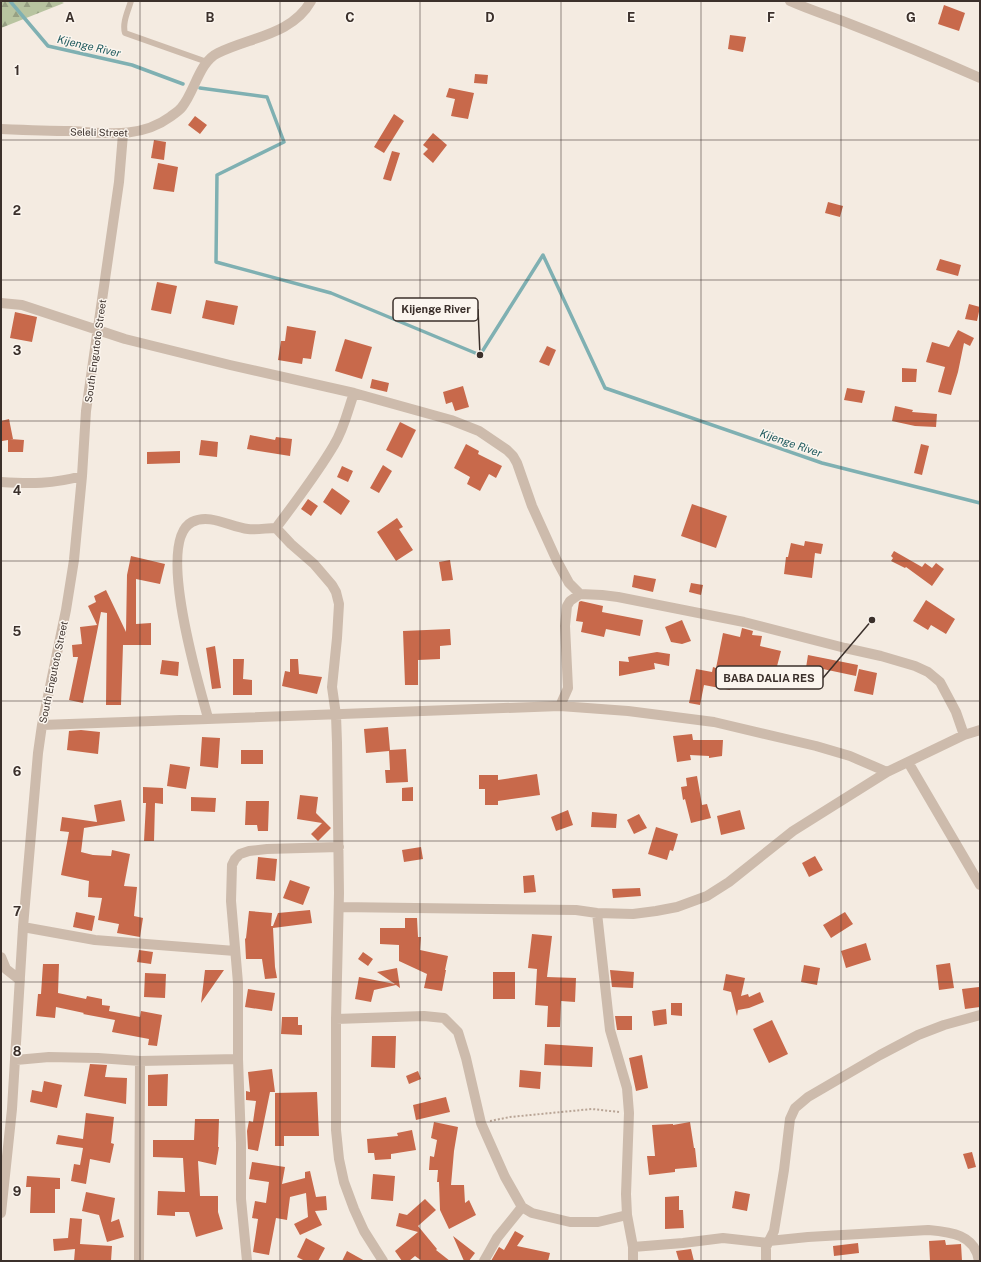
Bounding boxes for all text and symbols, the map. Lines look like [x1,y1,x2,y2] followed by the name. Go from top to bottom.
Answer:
[65,10,75,25] text: A
[206,10,215,25] text: B
[345,10,355,25] text: C
[485,10,495,25] text: D
[627,10,635,25] text: E
[767,10,775,25] text: F
[906,10,916,25] text: G
[56,33,123,59] water label: Kijenge River
[14,63,20,78] text: 1
[70,125,128,139] street label: Seleli Street
[13,203,21,218] text: 2
[393,298,478,321] callout: Kijenge River
[82,299,108,403] street label: South Engutoto Street
[401,303,471,315] text: Kijenge River
[13,343,22,358] text: 3
[758,427,824,460] water label: Kijenge River
[13,483,22,498] text: 4
[36,620,70,724] street label: South Engutoto Street
[13,624,22,639] text: 5
[716,666,823,689] callout: BABA DALIA RES
[723,672,815,684] text: BABA DALIA RES
[13,764,22,779] text: 6
[13,904,21,919] text: 7
[13,1044,22,1059] text: 8
[13,1184,21,1199] text: 9

